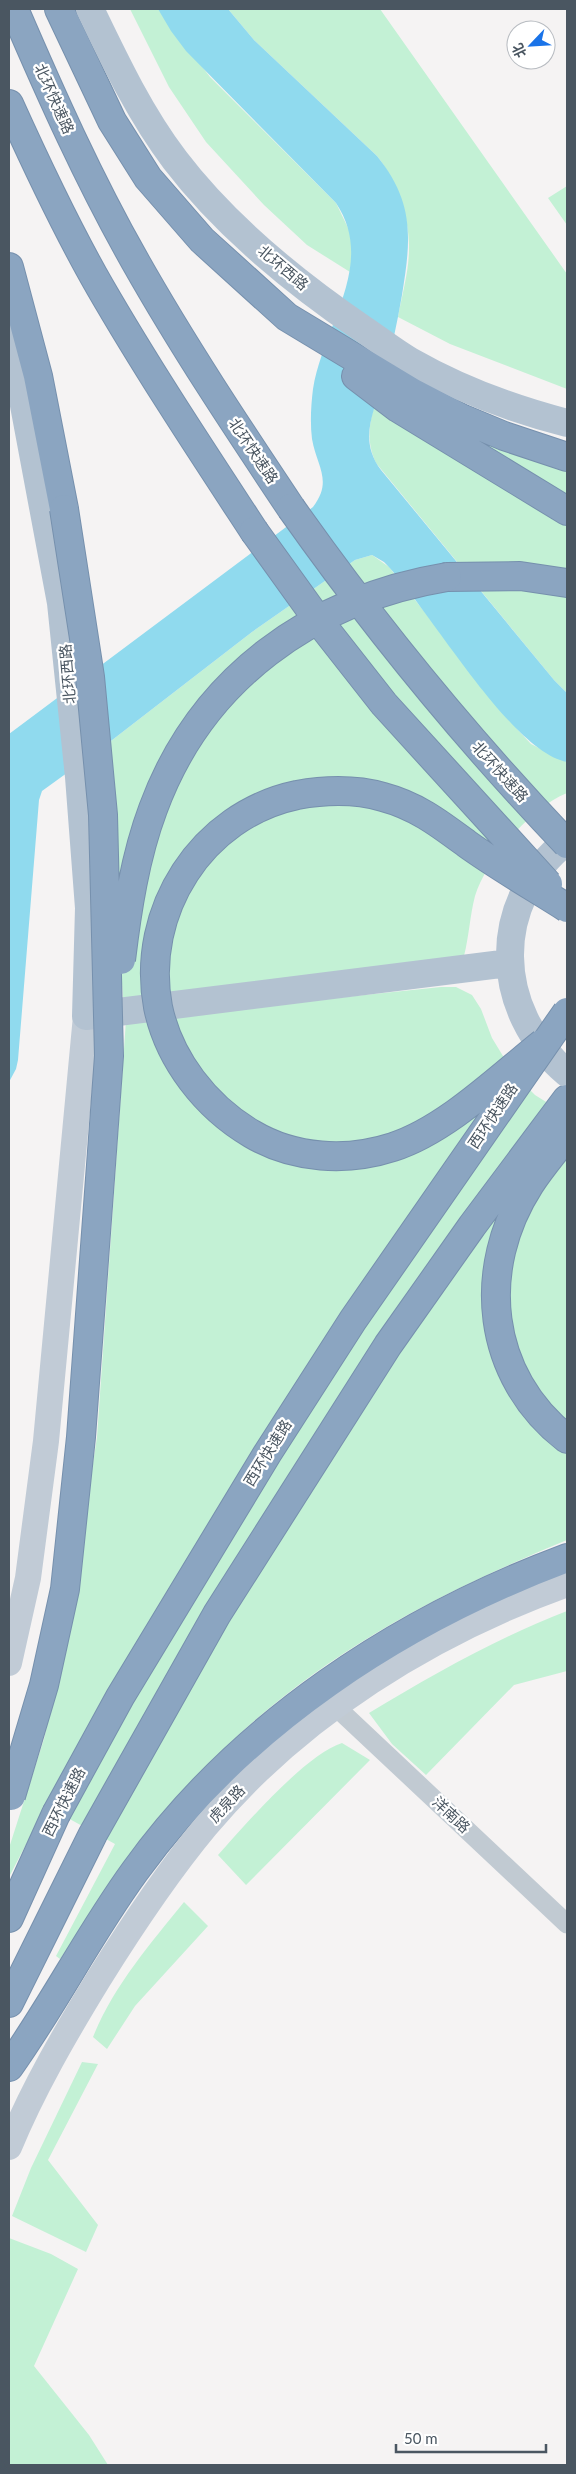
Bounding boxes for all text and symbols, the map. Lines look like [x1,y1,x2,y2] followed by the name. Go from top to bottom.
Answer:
[506,20,556,70] north arrow
[508,41,529,61] text: 北
[31,61,78,137] street label: 北环快速路
[255,241,312,293] street label: 北环西路
[225,414,282,487] street label: 北环快速路
[55,643,79,705] street label: 北环西路
[469,737,533,805] street label: 北环快速路
[464,1079,521,1152] street label: 西环快速路
[240,1416,295,1489] street label: 西环快速路
[38,1764,88,1839] street label: 西环快速路
[204,1781,248,1826] street label: 虎泉路
[429,1792,474,1836] street label: 洋南路
[396,2422,546,2454] scale bar
[404,2429,438,2447] text: 50 m

